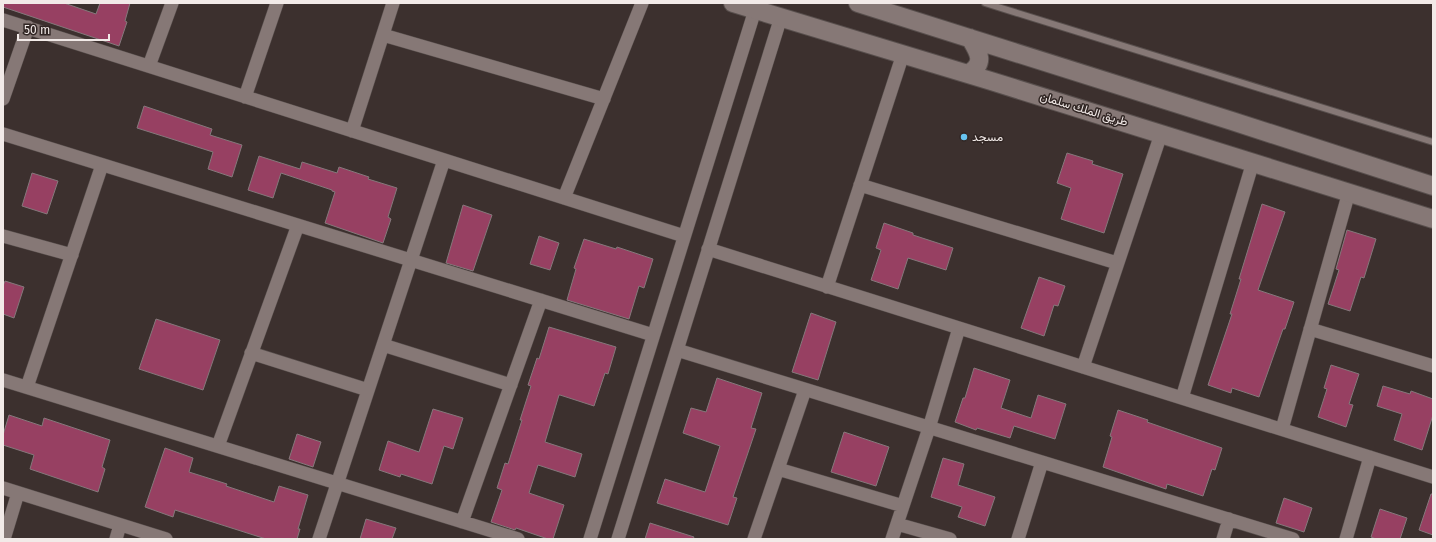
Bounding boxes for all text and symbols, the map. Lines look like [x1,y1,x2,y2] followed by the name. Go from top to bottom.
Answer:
[18,16,109,42] scale bar
[24,23,50,37] text: 50 m
[1038,89,1130,130] street label: طريق الملك سلمان
[972,130,1003,144] place label: مسجد
[959,132,969,142] marker: مسجد

